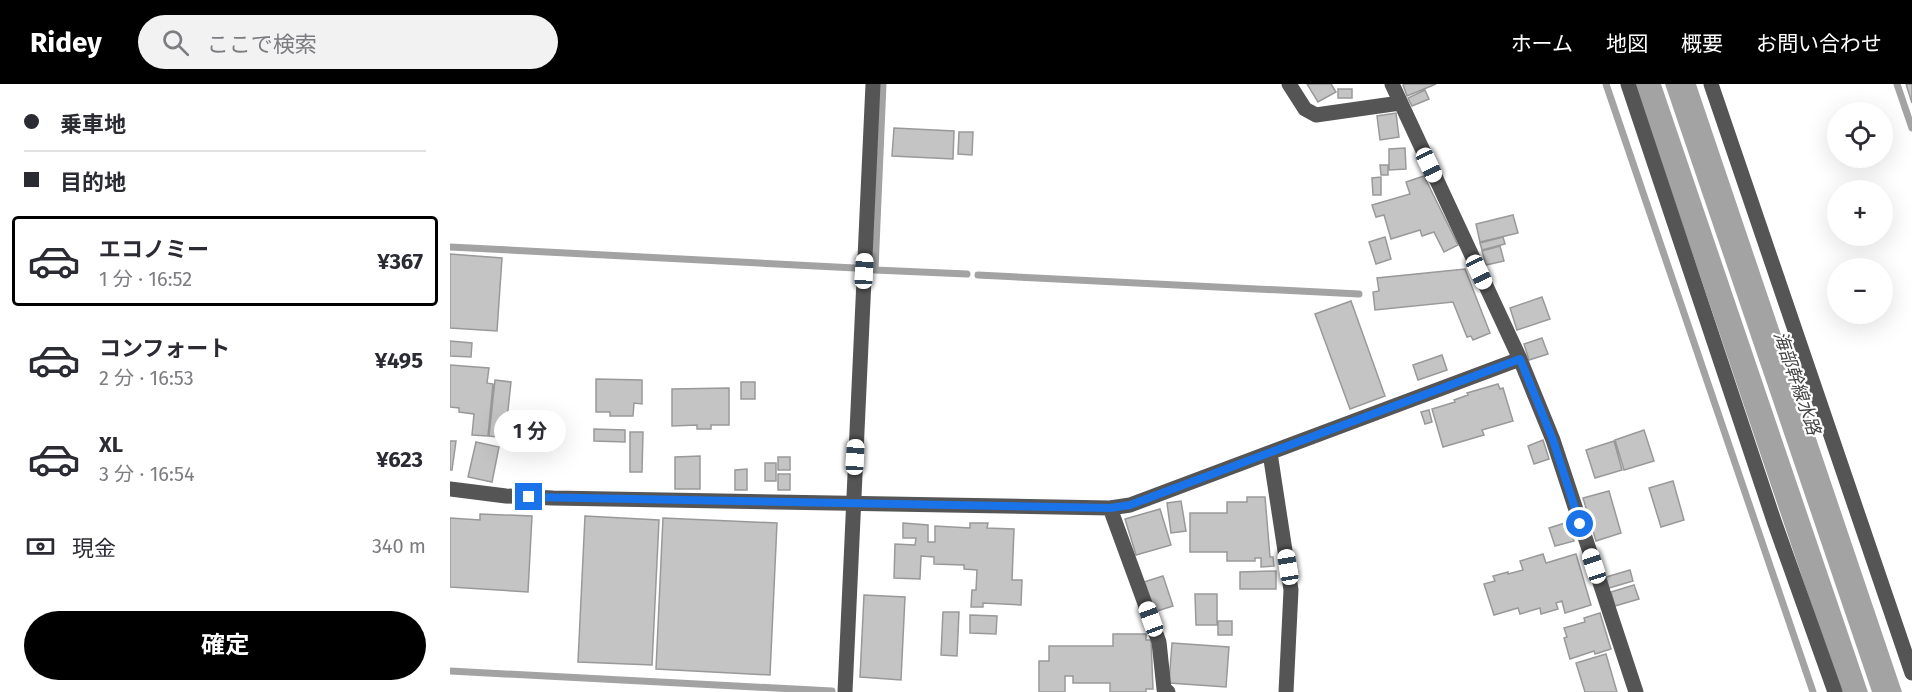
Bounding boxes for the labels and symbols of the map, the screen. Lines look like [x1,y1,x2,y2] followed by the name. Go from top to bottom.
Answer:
[1413,145,1445,185] car
[1463,252,1495,292] car
[854,253,874,289] car
[1769,328,1826,440] water label: 海部幹線水路
[493,410,565,452] callout: 1 分
[845,439,865,475] car
[515,483,542,510] route end
[1566,510,1593,537] route start
[1580,546,1608,586] car
[1276,548,1300,586] car
[1136,599,1166,639] car

